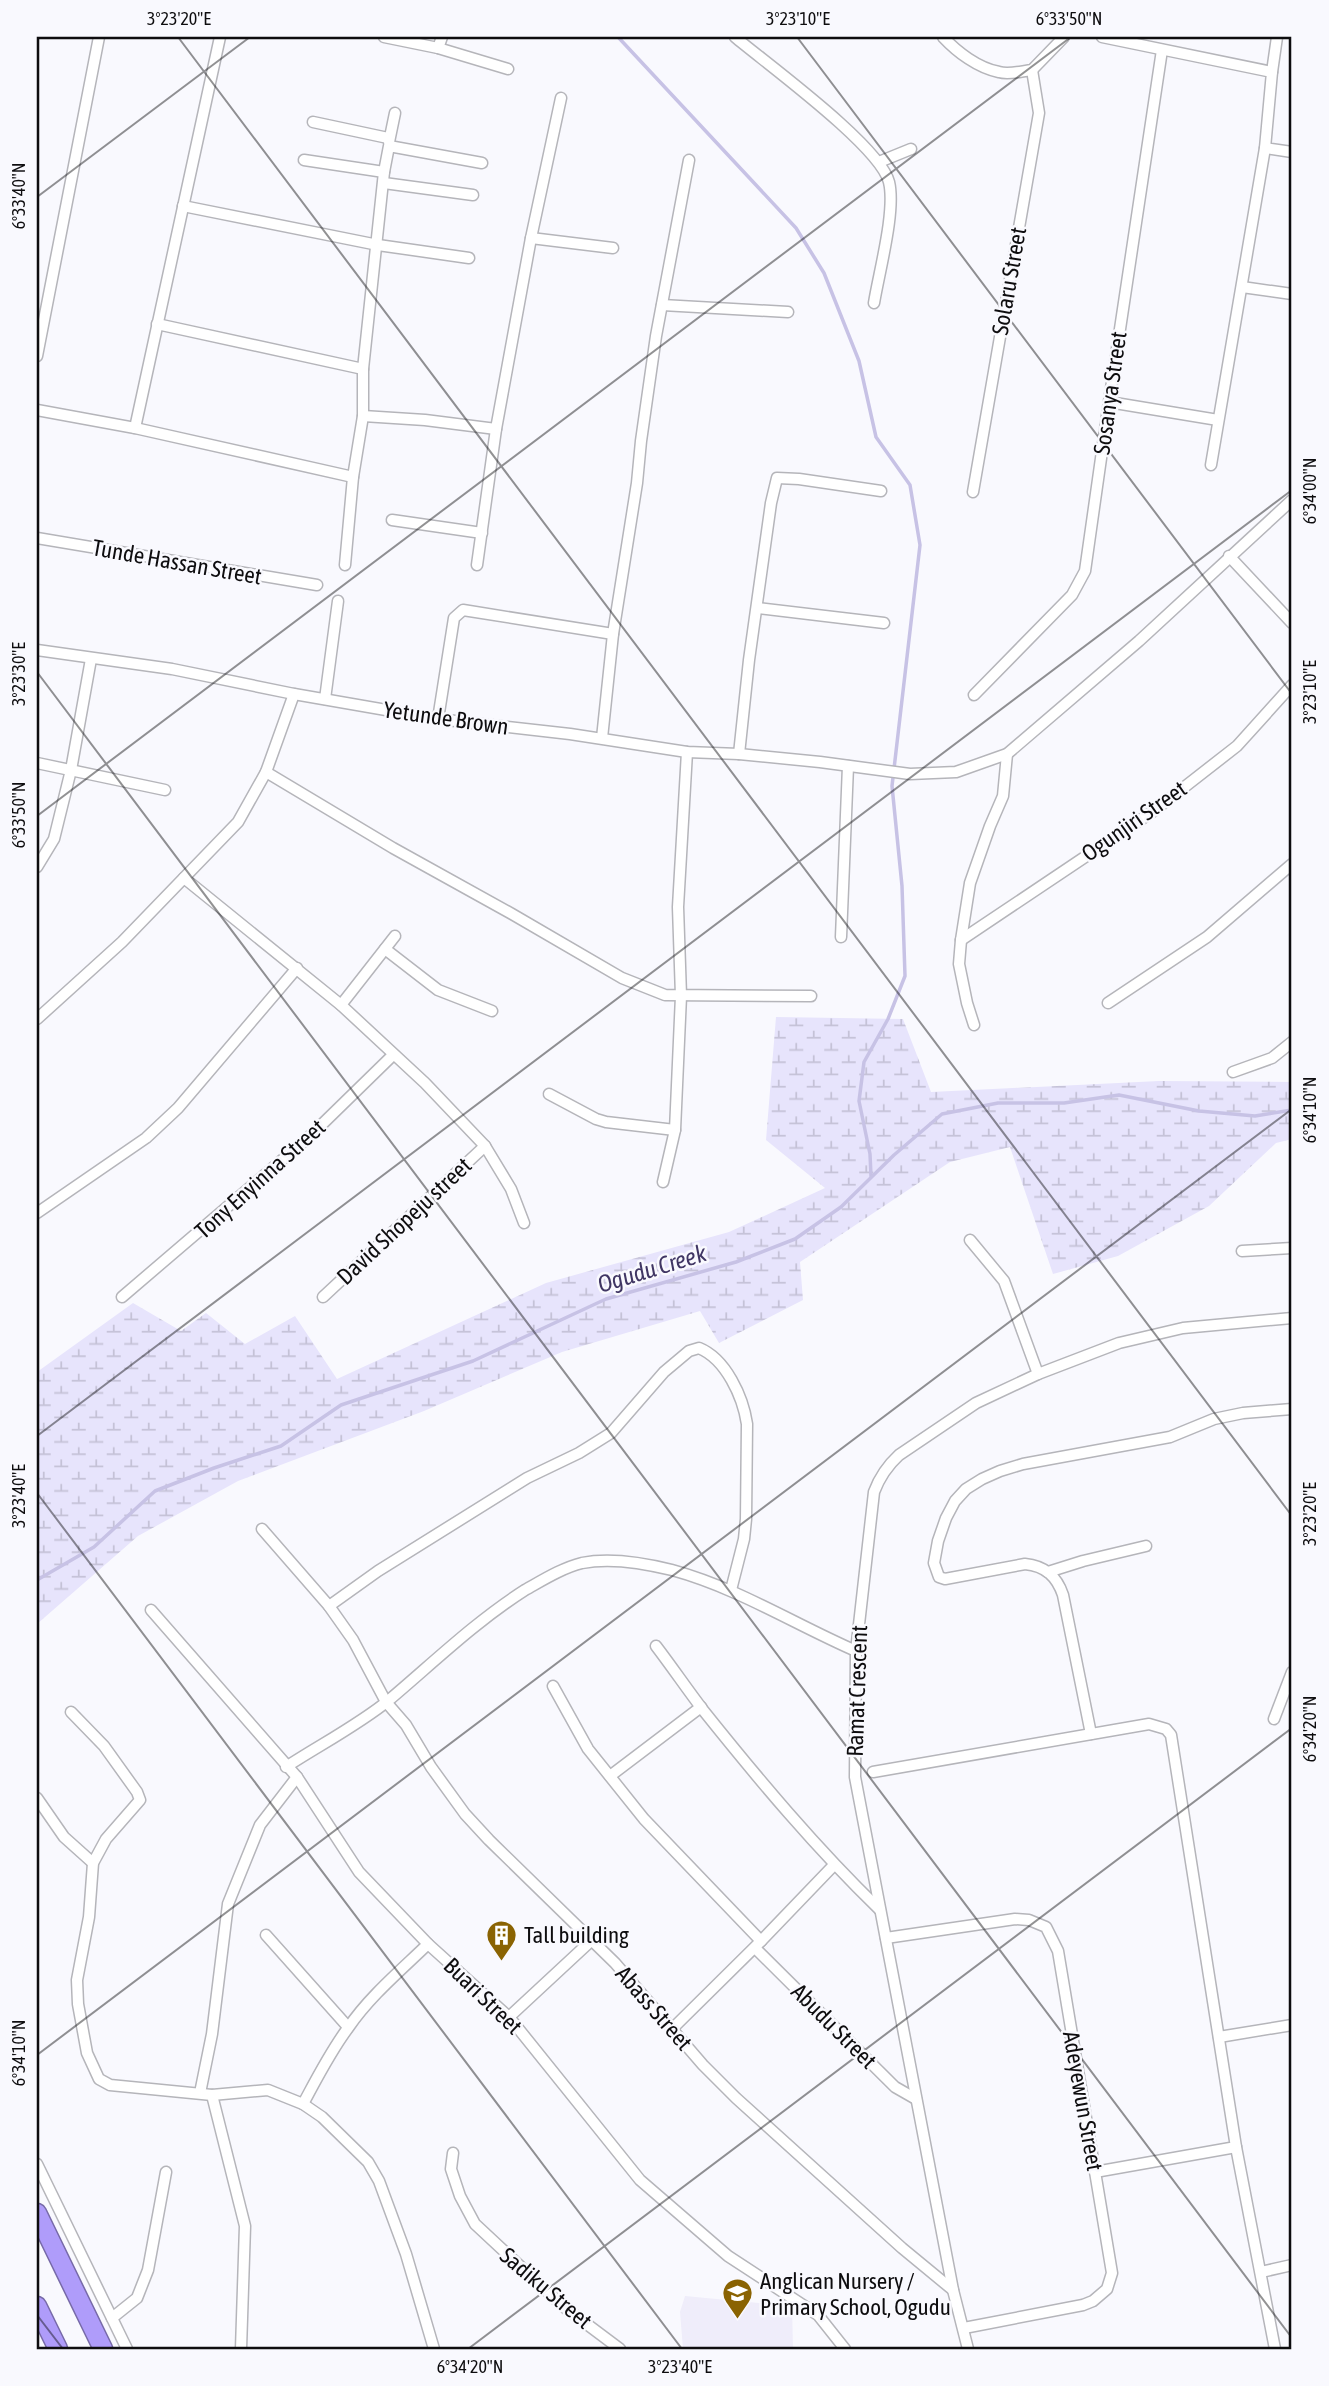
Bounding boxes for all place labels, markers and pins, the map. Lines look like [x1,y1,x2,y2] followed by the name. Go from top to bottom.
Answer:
[484,1918,518,1962] building icon: Tall building
[524,1922,629,1948] place label: Tall building
[760,2268,951,2320] place label: Anglican Nursery / Primary School, Ogudu
[720,2277,754,2321] school or university icon: Anglican Nursery / Primary School, Ogudu

